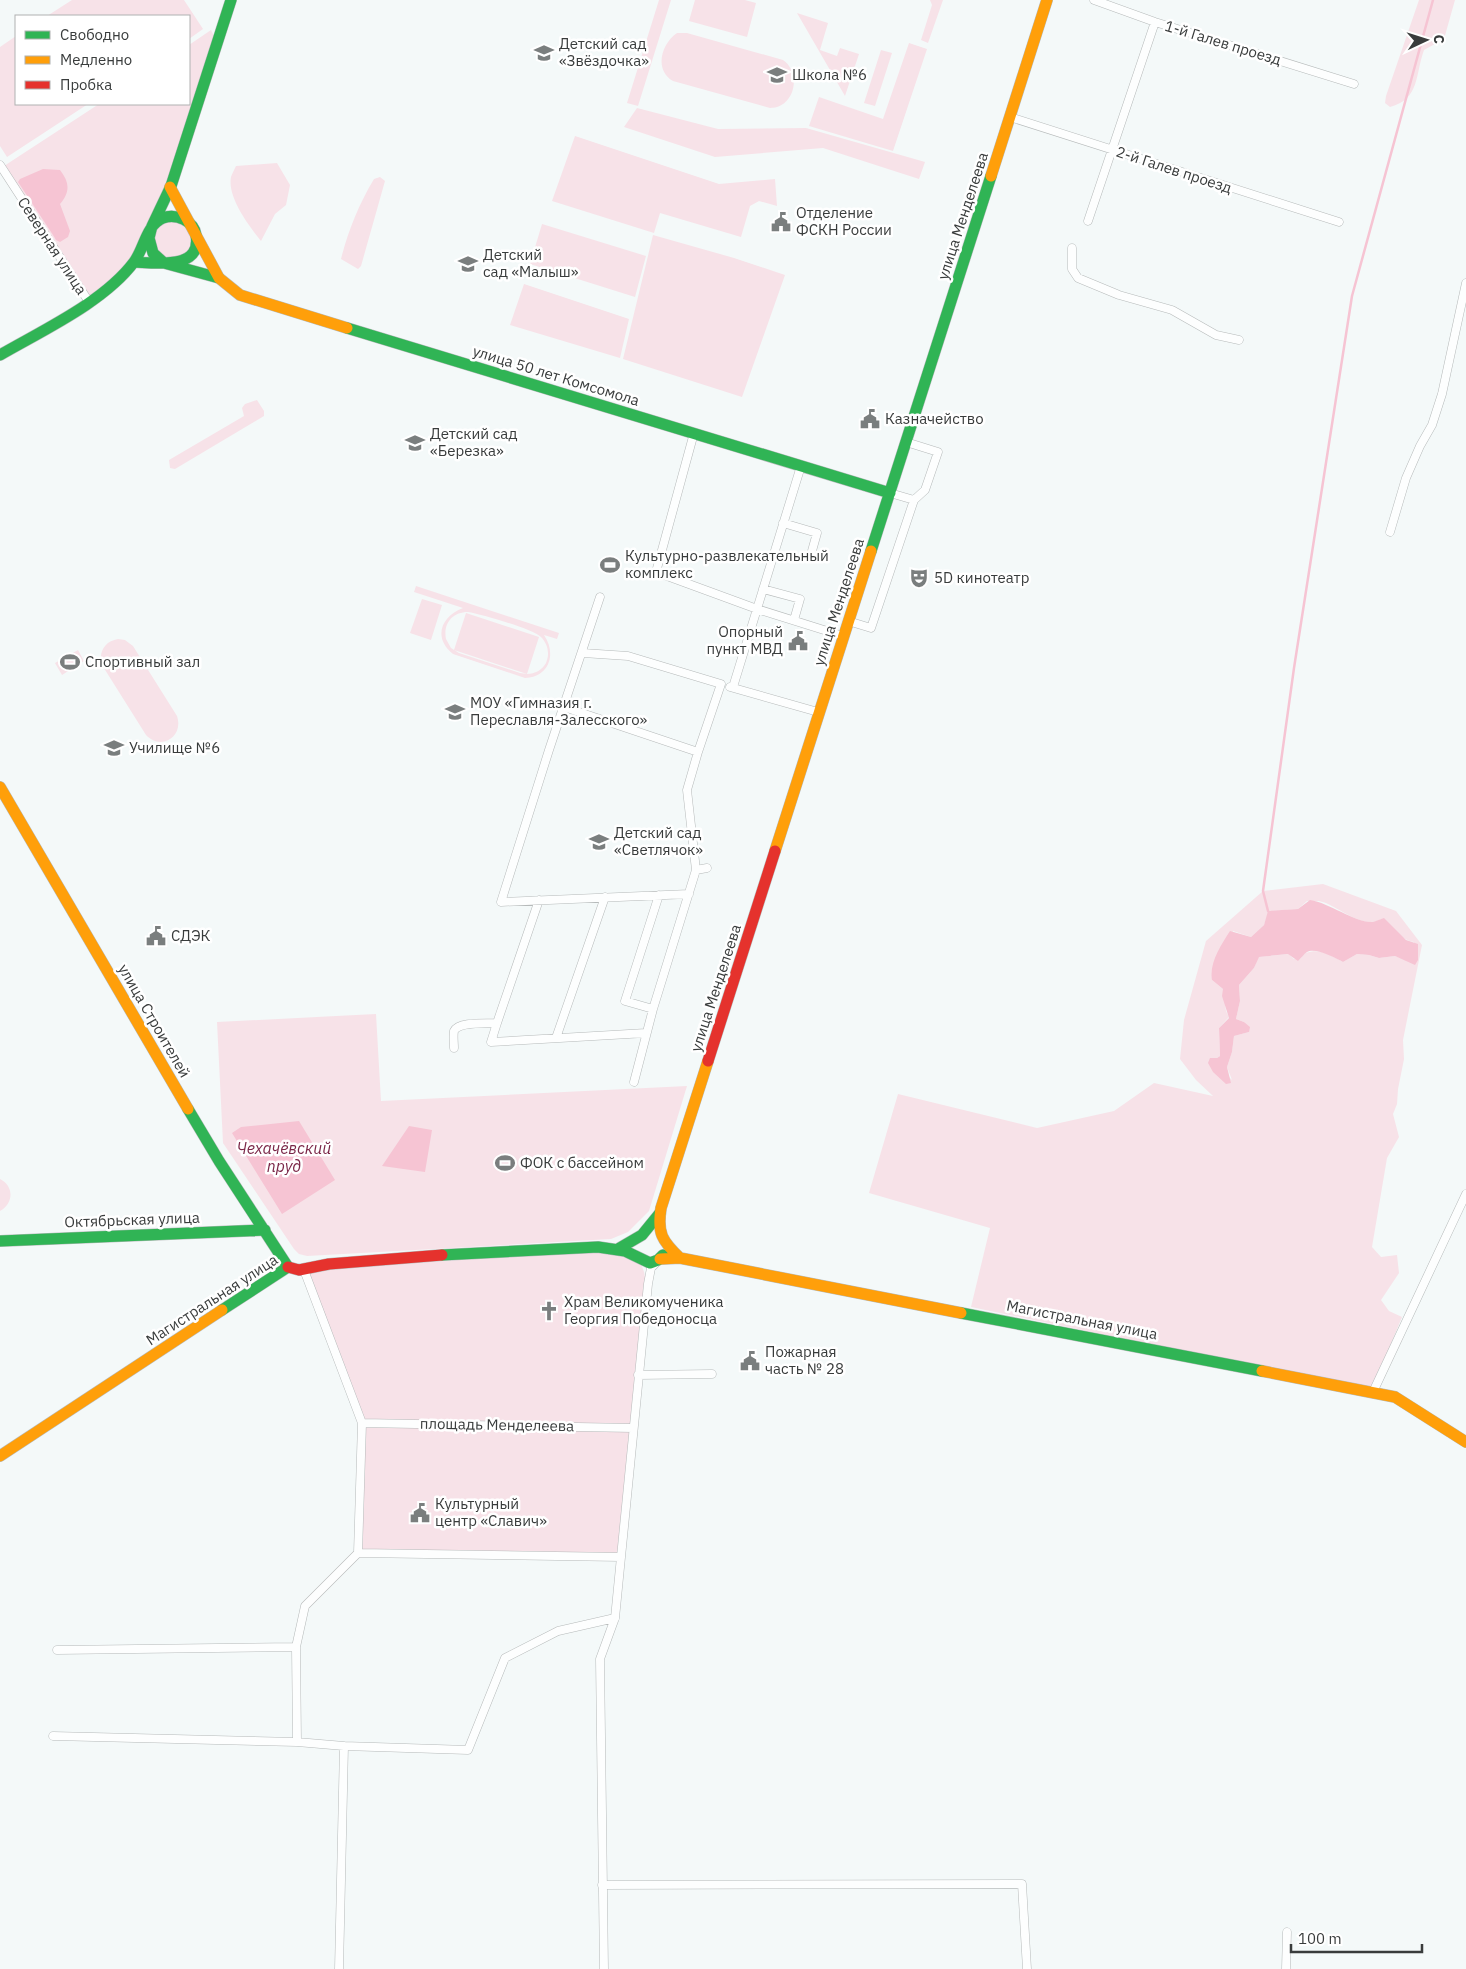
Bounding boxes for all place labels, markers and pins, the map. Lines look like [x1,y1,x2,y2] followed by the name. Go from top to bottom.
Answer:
[559,34,649,70] place label: Детский сад «Звёздочка»
[533,42,555,64] school or university icon: Детский сад «Звёздочка»
[766,64,788,86] school or university icon: Школа №6
[792,65,867,84] place label: Школа №6
[796,203,892,239] place label: Отделение ФСКН России
[770,211,792,233] public building icon: Отделение ФСКН России
[483,245,579,281] place label: Детский сад «Малыш»
[457,253,479,275] school or university icon: Детский сад «Малыш»
[859,408,881,430] public building icon: Казначейство
[885,409,984,428] place label: Казначейство
[430,424,518,460] place label: Детский сад «Березка»
[404,432,426,454] school or university icon: Детский сад «Березка»
[625,546,829,582] place label: Культурно-развлекательный комплекс
[599,554,621,576] sports icon: Культурно-развлекательный комплекс
[908,567,930,589] theatre icon: 5D кинотеатр
[934,568,1029,587] place label: 5D кинотеатр
[706,622,783,658] place label: Опорный пункт МВД
[787,630,809,652] public building icon: Опорный пункт МВД
[59,651,81,673] sports icon: Спортивный зал
[85,652,200,671] place label: Спортивный зал
[470,693,648,729] place label: МОУ «Гимназия г. Переславля-Залесского»
[444,701,466,723] school or university icon: МОУ «Гимназия г. Переславля-Залесского»
[103,737,125,759] school or university icon: Училище №6
[129,738,220,757] place label: Училище №6
[614,823,703,859] place label: Детский сад «Светлячок»
[588,831,610,853] school or university icon: Детский сад «Светлячок»
[145,925,167,947] public building icon: СДЭК
[171,926,211,945] place label: СДЭК
[494,1152,516,1174] sports icon: ФОК с бассейном
[520,1153,644,1172] place label: ФОК с бассейном
[564,1292,724,1328] place label: Храм Великомученика Георгия Победоносца
[538,1300,560,1322] church icon: Храм Великомученика Георгия Победоносца
[765,1342,844,1378] place label: Пожарная часть № 28
[739,1350,761,1372] public building icon: Пожарная часть № 28
[435,1494,547,1530] place label: Культурный центр «Славич»
[409,1502,431,1524] public building icon: Культурный центр «Славич»

